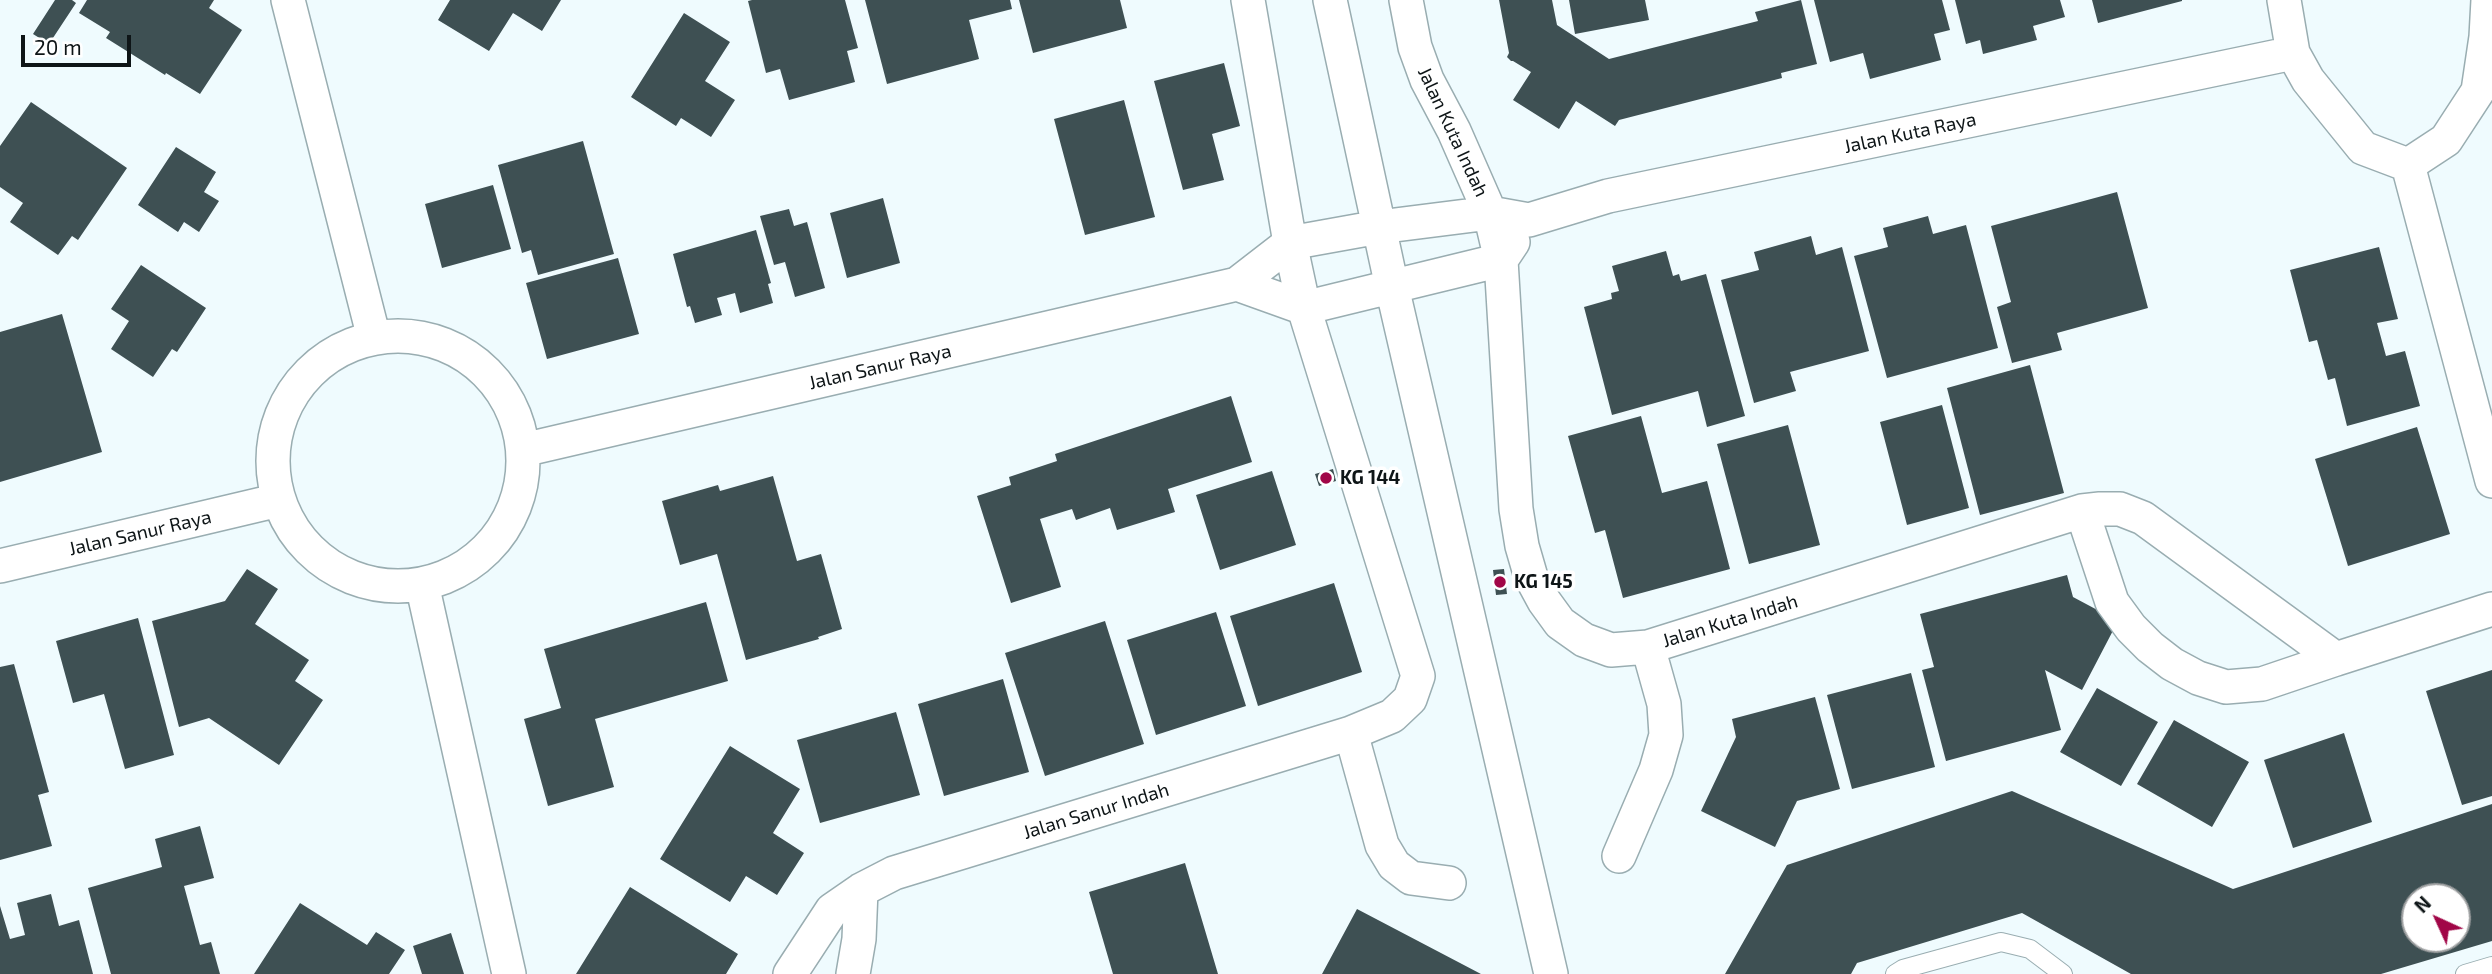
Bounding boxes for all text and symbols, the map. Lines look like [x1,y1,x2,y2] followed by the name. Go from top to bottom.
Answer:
[24,21,135,65] scale bar
[34,34,82,59] text: 20 m
[1413,64,1493,200] street label: Jalan Kuta Indah
[1842,108,1978,158] street label: Jalan Kuta Raya
[806,340,954,394] street label: Jalan Sanur Raya
[1340,467,1400,489] place label: KG 144
[1318,470,1334,486] marker: KG 144
[66,506,214,560] street label: Jalan Sanur Raya
[1514,571,1573,593] place label: KG 145
[1492,574,1508,590] marker: KG 145
[1659,590,1801,652] street label: Jalan Kuta Indah
[1020,778,1172,844] street label: Jalan Sanur Indah
[2401,883,2471,953] north arrow
[2409,891,2435,917] text: N

